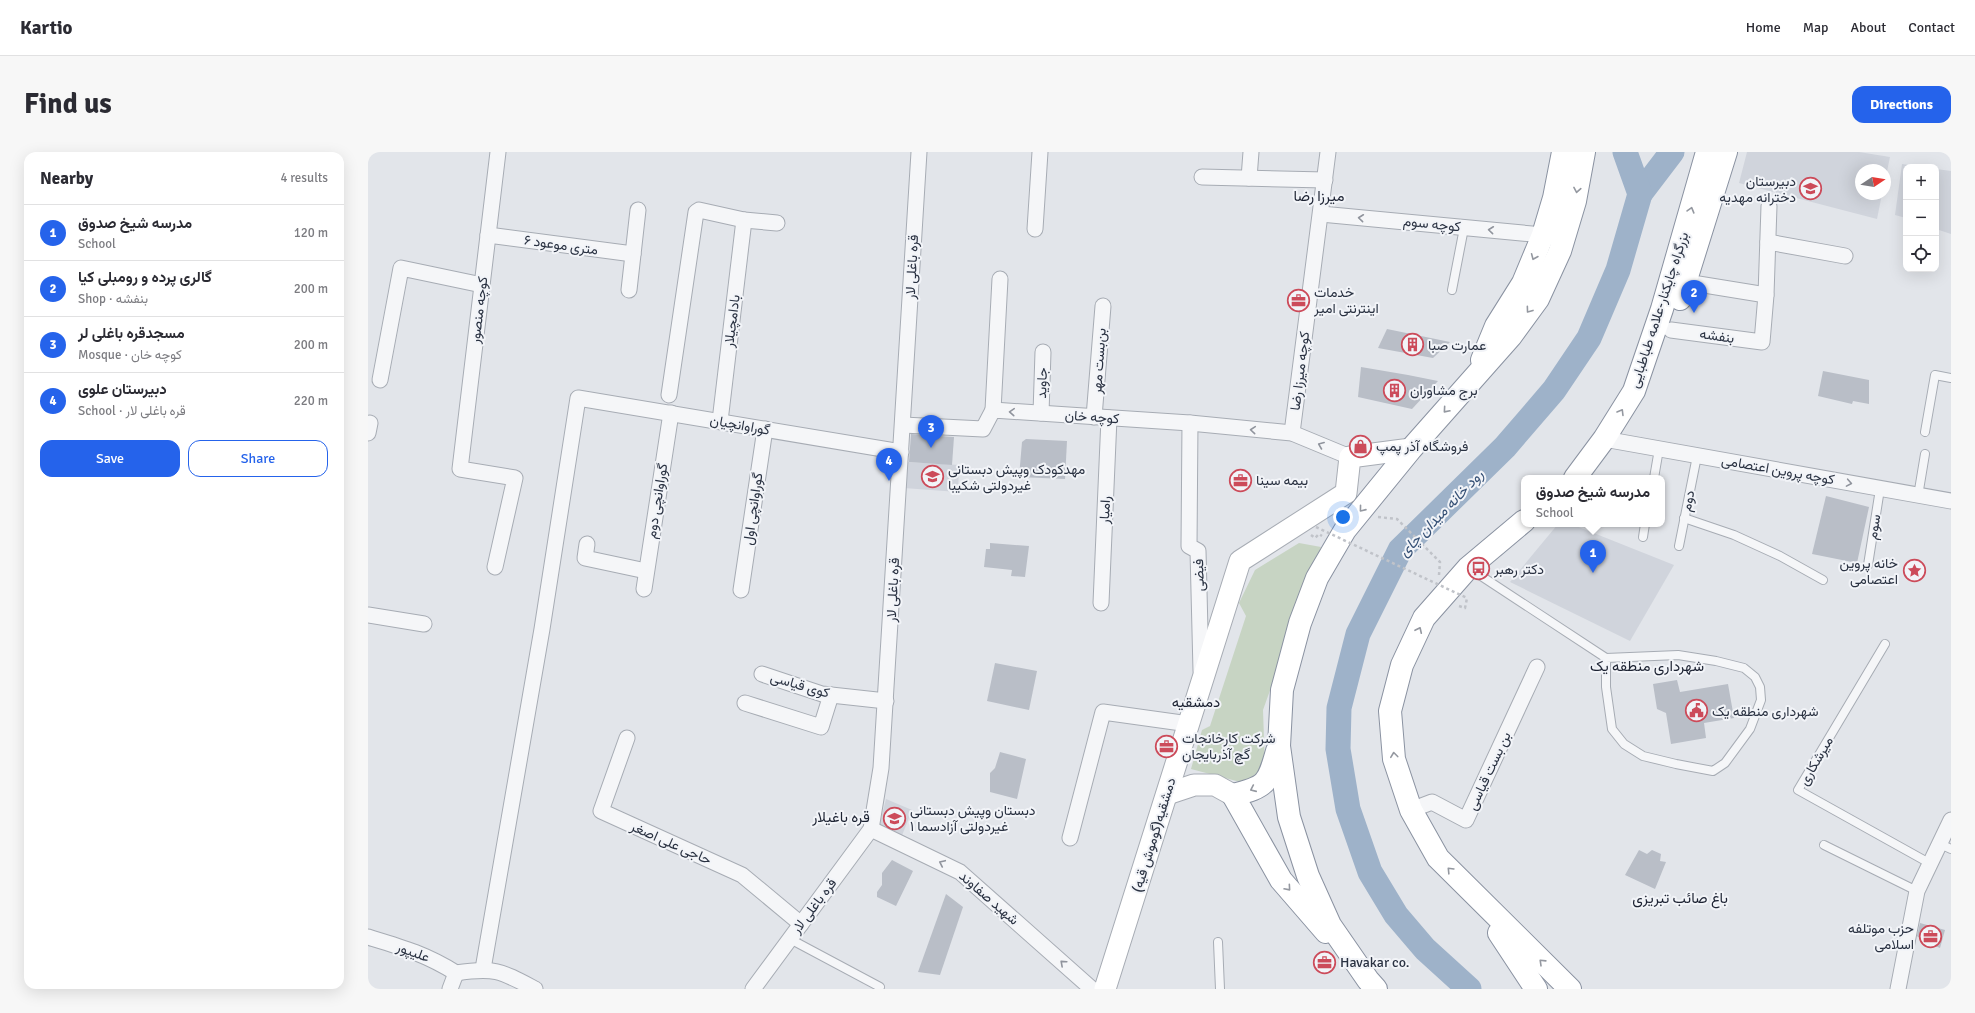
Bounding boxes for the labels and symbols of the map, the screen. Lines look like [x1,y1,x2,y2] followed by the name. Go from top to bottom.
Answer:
[1855,164,1891,200] north arrow
[1719,173,1796,206] place label: دبیرستان دخترانه مهدیه
[1798,176,1824,202] school or university icon: دبیرستان دخترانه مهدیه
[1294,187,1344,205] district label: میرزا رضا
[1573,187,1582,194] one-way arrow
[1686,207,1695,214] one-way arrow
[1358,213,1364,222] one-way arrow
[1402,213,1462,236] street label: کوچه سوم
[1488,226,1494,235] one-way arrow
[1626,230,1693,391] street label: بزرگراه چایکنار-علامه طباطبایی
[523,231,599,259] street label: ۶ متری موعود
[902,234,922,301] street label: قره باغلی لار
[1531,253,1539,260] one-way arrow
[466,276,493,346] street label: کوچه منصور
[1681,280,1707,313] pin: 2
[1313,284,1379,317] place label: خدمات اینترنتی امیر
[1285,287,1311,313] office icon: خدمات اینترنتی امیر
[720,294,745,349] street label: بادامچیلار
[1527,306,1534,313] one-way arrow
[1699,325,1735,347] street label: بنفشه
[1088,327,1110,396] street label: بن‌بست مهر
[1287,330,1314,412] street label: کوچه میرزا رضا
[1400,332,1426,358] building icon: عمارت صبا
[1428,337,1486,354] place label: عمارت صبا
[1033,367,1051,399] street label: جاوید
[1382,377,1408,403] building icon: برج مشاوران
[1410,382,1478,401] place label: برج مشاوران
[1443,405,1450,412] one-way arrow
[1009,407,1015,416] one-way arrow
[1064,407,1120,428] street label: کوچه خان
[1616,409,1624,416] one-way arrow
[708,411,771,440] street label: گوراوانچیان
[918,415,944,448] pin: 3
[1250,425,1256,434] one-way arrow
[1348,433,1374,459] shop icon: فروشگاه آذر پمپ
[1376,438,1469,456] place label: فروشگاه آذر پمپ
[1317,441,1324,449] one-way arrow
[876,448,902,481] pin: 4
[1720,452,1836,489] street label: کوچه پروین اعتصامی
[948,461,1085,494] place label: مهدکودک وپیش دبستانی غیردولتی شکیبا
[643,462,672,540] street label: گوراوانچی دوم
[919,464,945,490] school or university icon: مهدکودک وپیش دبستانی غیردولتی شکیبا
[1395,466,1488,561] water label: رود خانه میدان چای
[1227,467,1253,493] office icon: بیمه سینا
[739,472,767,547] street label: گوراوانچی اول
[1256,472,1308,489] place label: بیمه سینا
[1846,478,1853,487] one-way arrow
[1678,489,1698,513] street label: دوم
[1096,495,1114,525] street label: رامیار
[1359,504,1366,512] one-way arrow
[1333,507,1353,527] your location
[1864,513,1884,541] street label: سوم
[1580,540,1606,573] pin: 1
[1839,555,1898,588] place label: خانه پروین اعتصامی
[1466,556,1492,582] bus stop icon: دکتر رهبر
[883,557,903,624] street label: قره باغلی لار
[1190,558,1208,592] street label: فیضی
[1901,558,1927,584] place icon: خانه پروین اعتصامی
[1493,561,1544,578] place label: دکتر رهبر
[1414,627,1422,635] one-way arrow
[1590,657,1704,676] district label: شهرداری منطقه یک
[768,668,832,702] street label: کوی قیاسی
[1172,693,1220,711] district label: دمشقیه
[1684,698,1710,724] public building icon: شهرداری منطقه یک
[1712,703,1819,720] place label: شهرداری منطقه یک
[1463,729,1515,813] street label: بن بست قیاسی
[1182,730,1276,765] place label: شرکت کارخانجات گچ آذربایجان
[1153,733,1179,759] office icon: شرکت کارخانجات گچ آذربایجان
[1795,733,1837,789] street label: میرشکاری
[1390,752,1399,758] one-way arrow
[1128,775,1180,894] street label: دمشقیه(گوموش قیه)
[1250,784,1258,792] one-way arrow
[910,802,1036,835] place label: دبستان وپیش دبستانی غیردولتی آزادسما ۱
[882,805,908,831] school or university icon: دبستان وپیش دبستانی غیردولتی آزادسما ۱
[811,808,870,826] district label: قره باغیلار
[627,817,714,868] street label: حاجی علی اصغر
[939,860,946,868] one-way arrow
[956,867,1022,929] street label: شهید صفاوند
[1447,867,1455,875] one-way arrow
[787,875,840,938] street label: قره باغلی لار
[1283,884,1290,891] one-way arrow
[1632,889,1728,909] district label: باغ صائب تبریزی
[1848,920,1914,953] place label: حزب موتلفه اسلامی
[1917,923,1943,949] office icon: حزب موتلفه اسلامی
[393,938,432,967] street label: علیپور
[1311,949,1337,975] office icon: Havakar co.
[1340,954,1409,971] place label: Havakar co.
[1539,959,1547,967] one-way arrow
[1060,960,1068,968] one-way arrow

